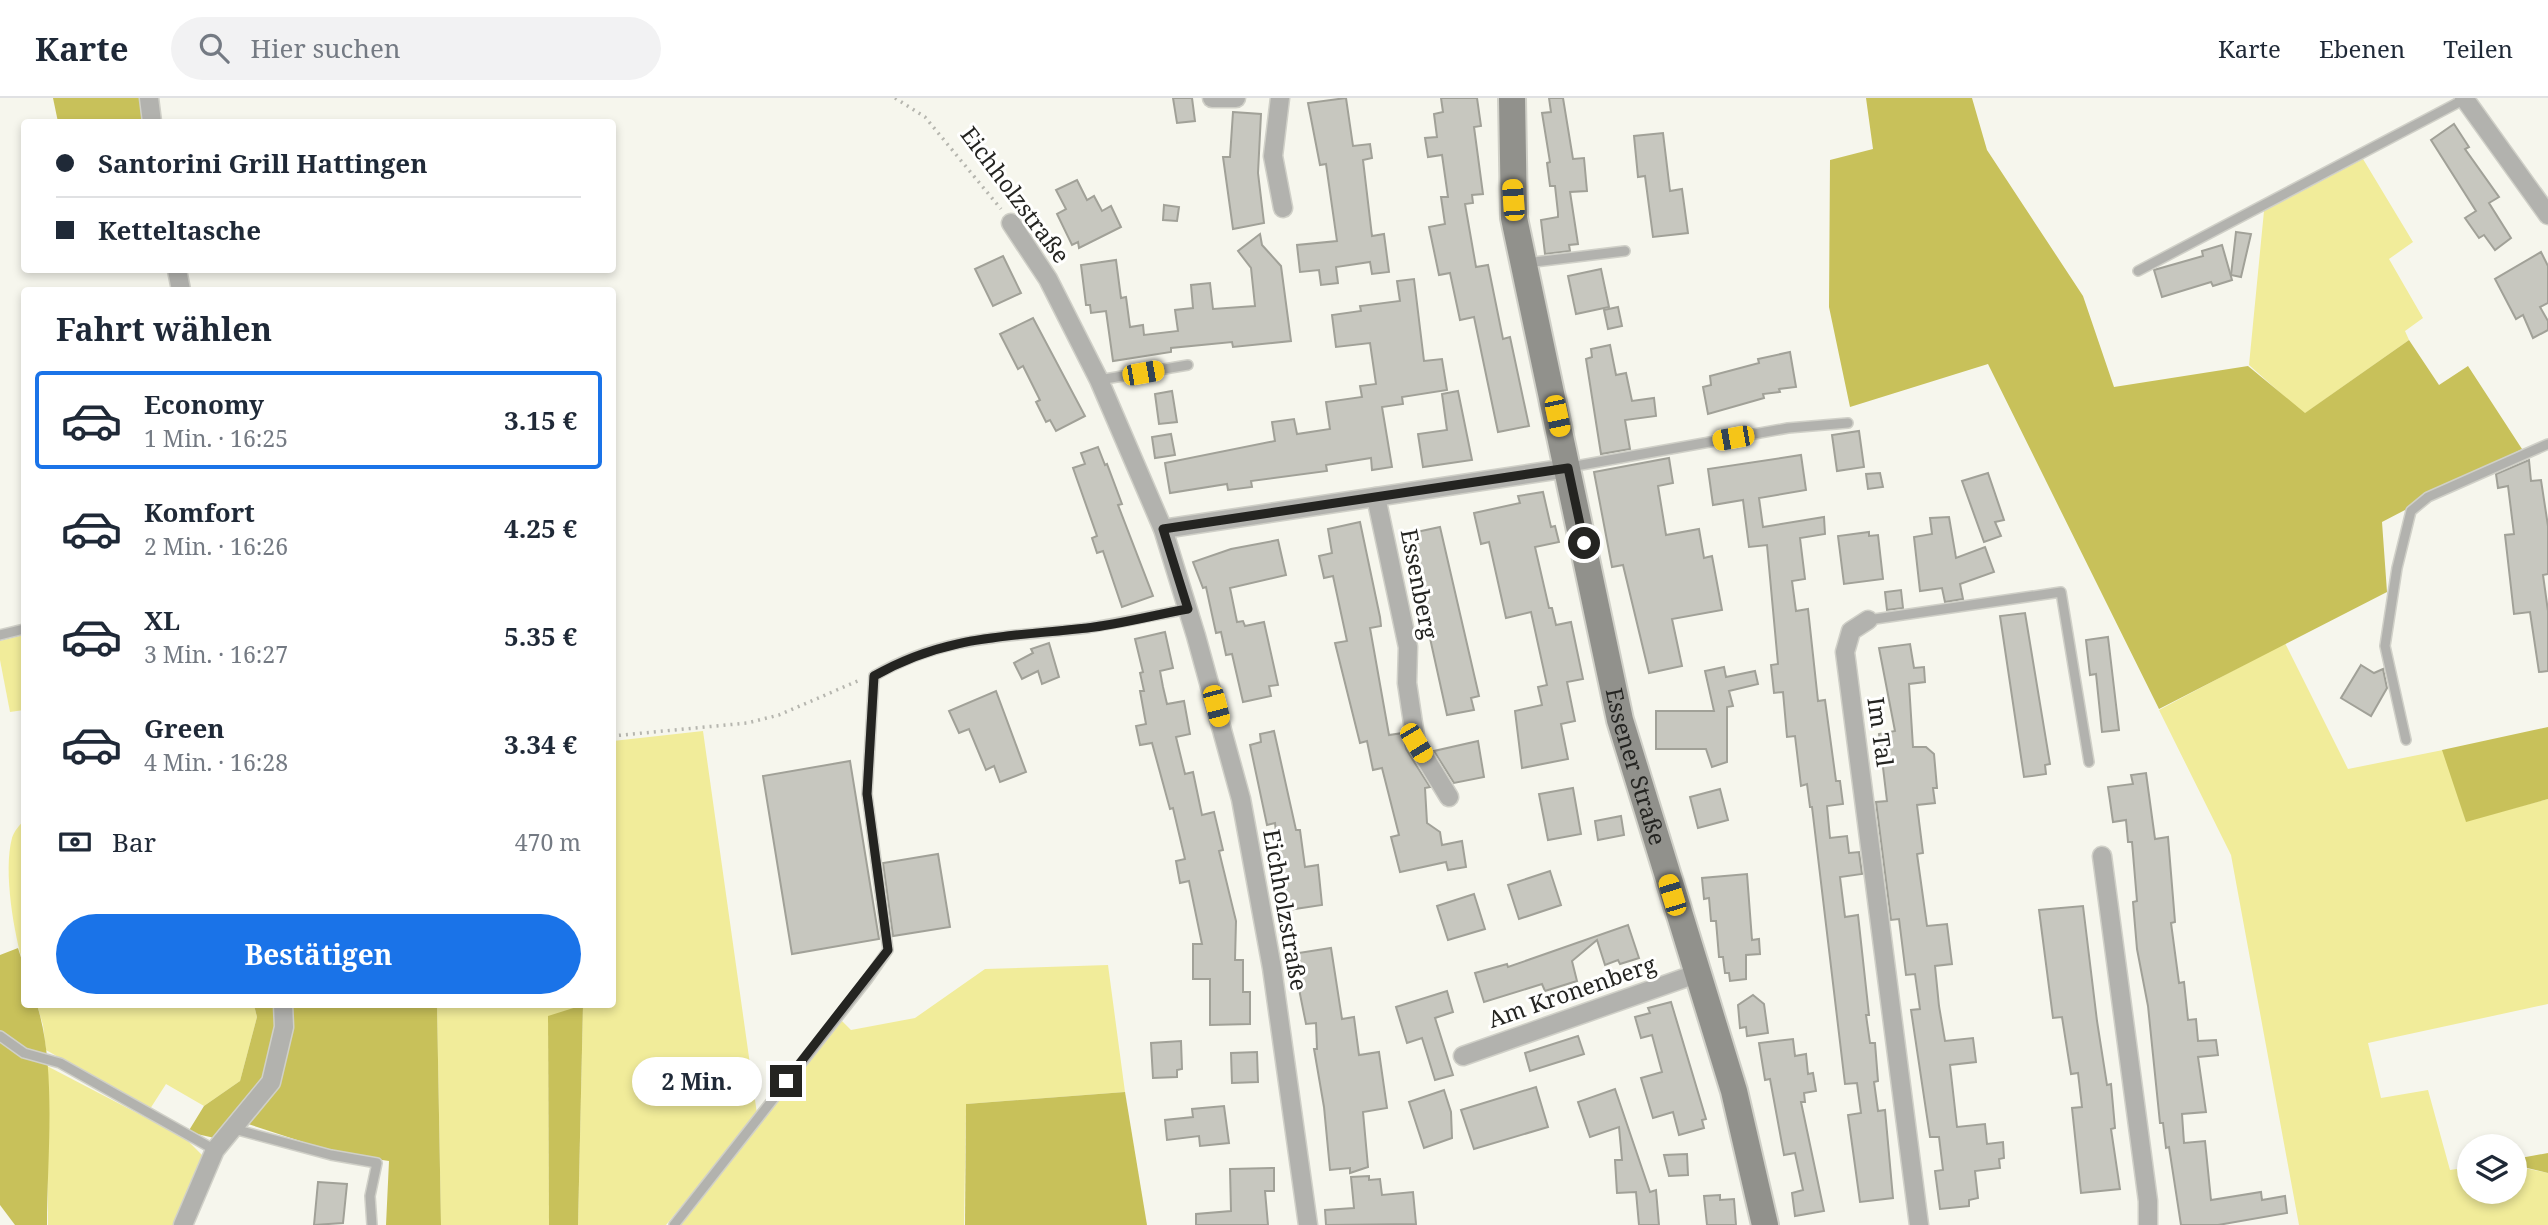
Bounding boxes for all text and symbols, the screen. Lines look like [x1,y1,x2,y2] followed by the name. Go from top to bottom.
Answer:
[171,17,661,80] search box
[35,26,129,71] text: Karte
[195,29,233,67] icon: search
[251,30,401,66] text: Hier suchen
[2218,32,2281,65] text: Karte
[2319,32,2405,65] text: Ebenen
[2443,32,2513,65] text: Teilen
[954,120,1078,269] street label: Eichholzstraße
[98,145,428,181] text: Santorini Grill Hattingen
[1502,178,1525,222] car
[98,212,261,248] text: Ketteltasche
[56,307,272,350] text: Fahrt wählen
[1121,359,1166,387] car
[144,386,264,422] text: Economy
[60,389,123,452] icon: car
[1543,393,1572,439] car
[504,402,577,438] text: 3.15 €
[144,422,288,454] text: 1 Min. · 16:25
[1711,424,1756,452] car
[144,494,255,530] text: Komfort
[60,497,123,560] icon: car
[504,510,577,546] text: 4.25 €
[1394,526,1446,642] street label: Essenberg
[1568,527,1600,559] route start
[144,530,288,562] text: 2 Min. · 16:26
[144,602,180,638] text: XL
[60,605,123,668] icon: car
[504,618,577,654] text: 5.35 €
[144,638,288,670] text: 3 Min. · 16:27
[1201,683,1232,729] car
[1599,685,1674,849] street label: Essener Straße
[1860,695,1902,769] street label: Im Tal
[144,710,225,746] text: Green
[60,713,123,776] icon: car
[1397,720,1436,766] car
[504,726,577,762] text: 3.34 €
[144,746,288,778] text: 4 Min. · 16:28
[56,823,94,861] icon: cash
[112,824,156,860] text: Bar
[515,826,581,858] text: 470 m
[1256,827,1316,993] street label: Eichholzstraße
[1656,872,1689,918] car
[56,914,581,994] button: Bestätigen
[1483,947,1661,1035] street label: Am Kronenberg
[632,1056,762,1105] callout: 2 Min.
[661,1065,733,1097] text: 2 Min.
[770,1065,802,1097] route end
[2457,1134,2527,1204] map controls
[2457,1134,2527,1204] button: layers

